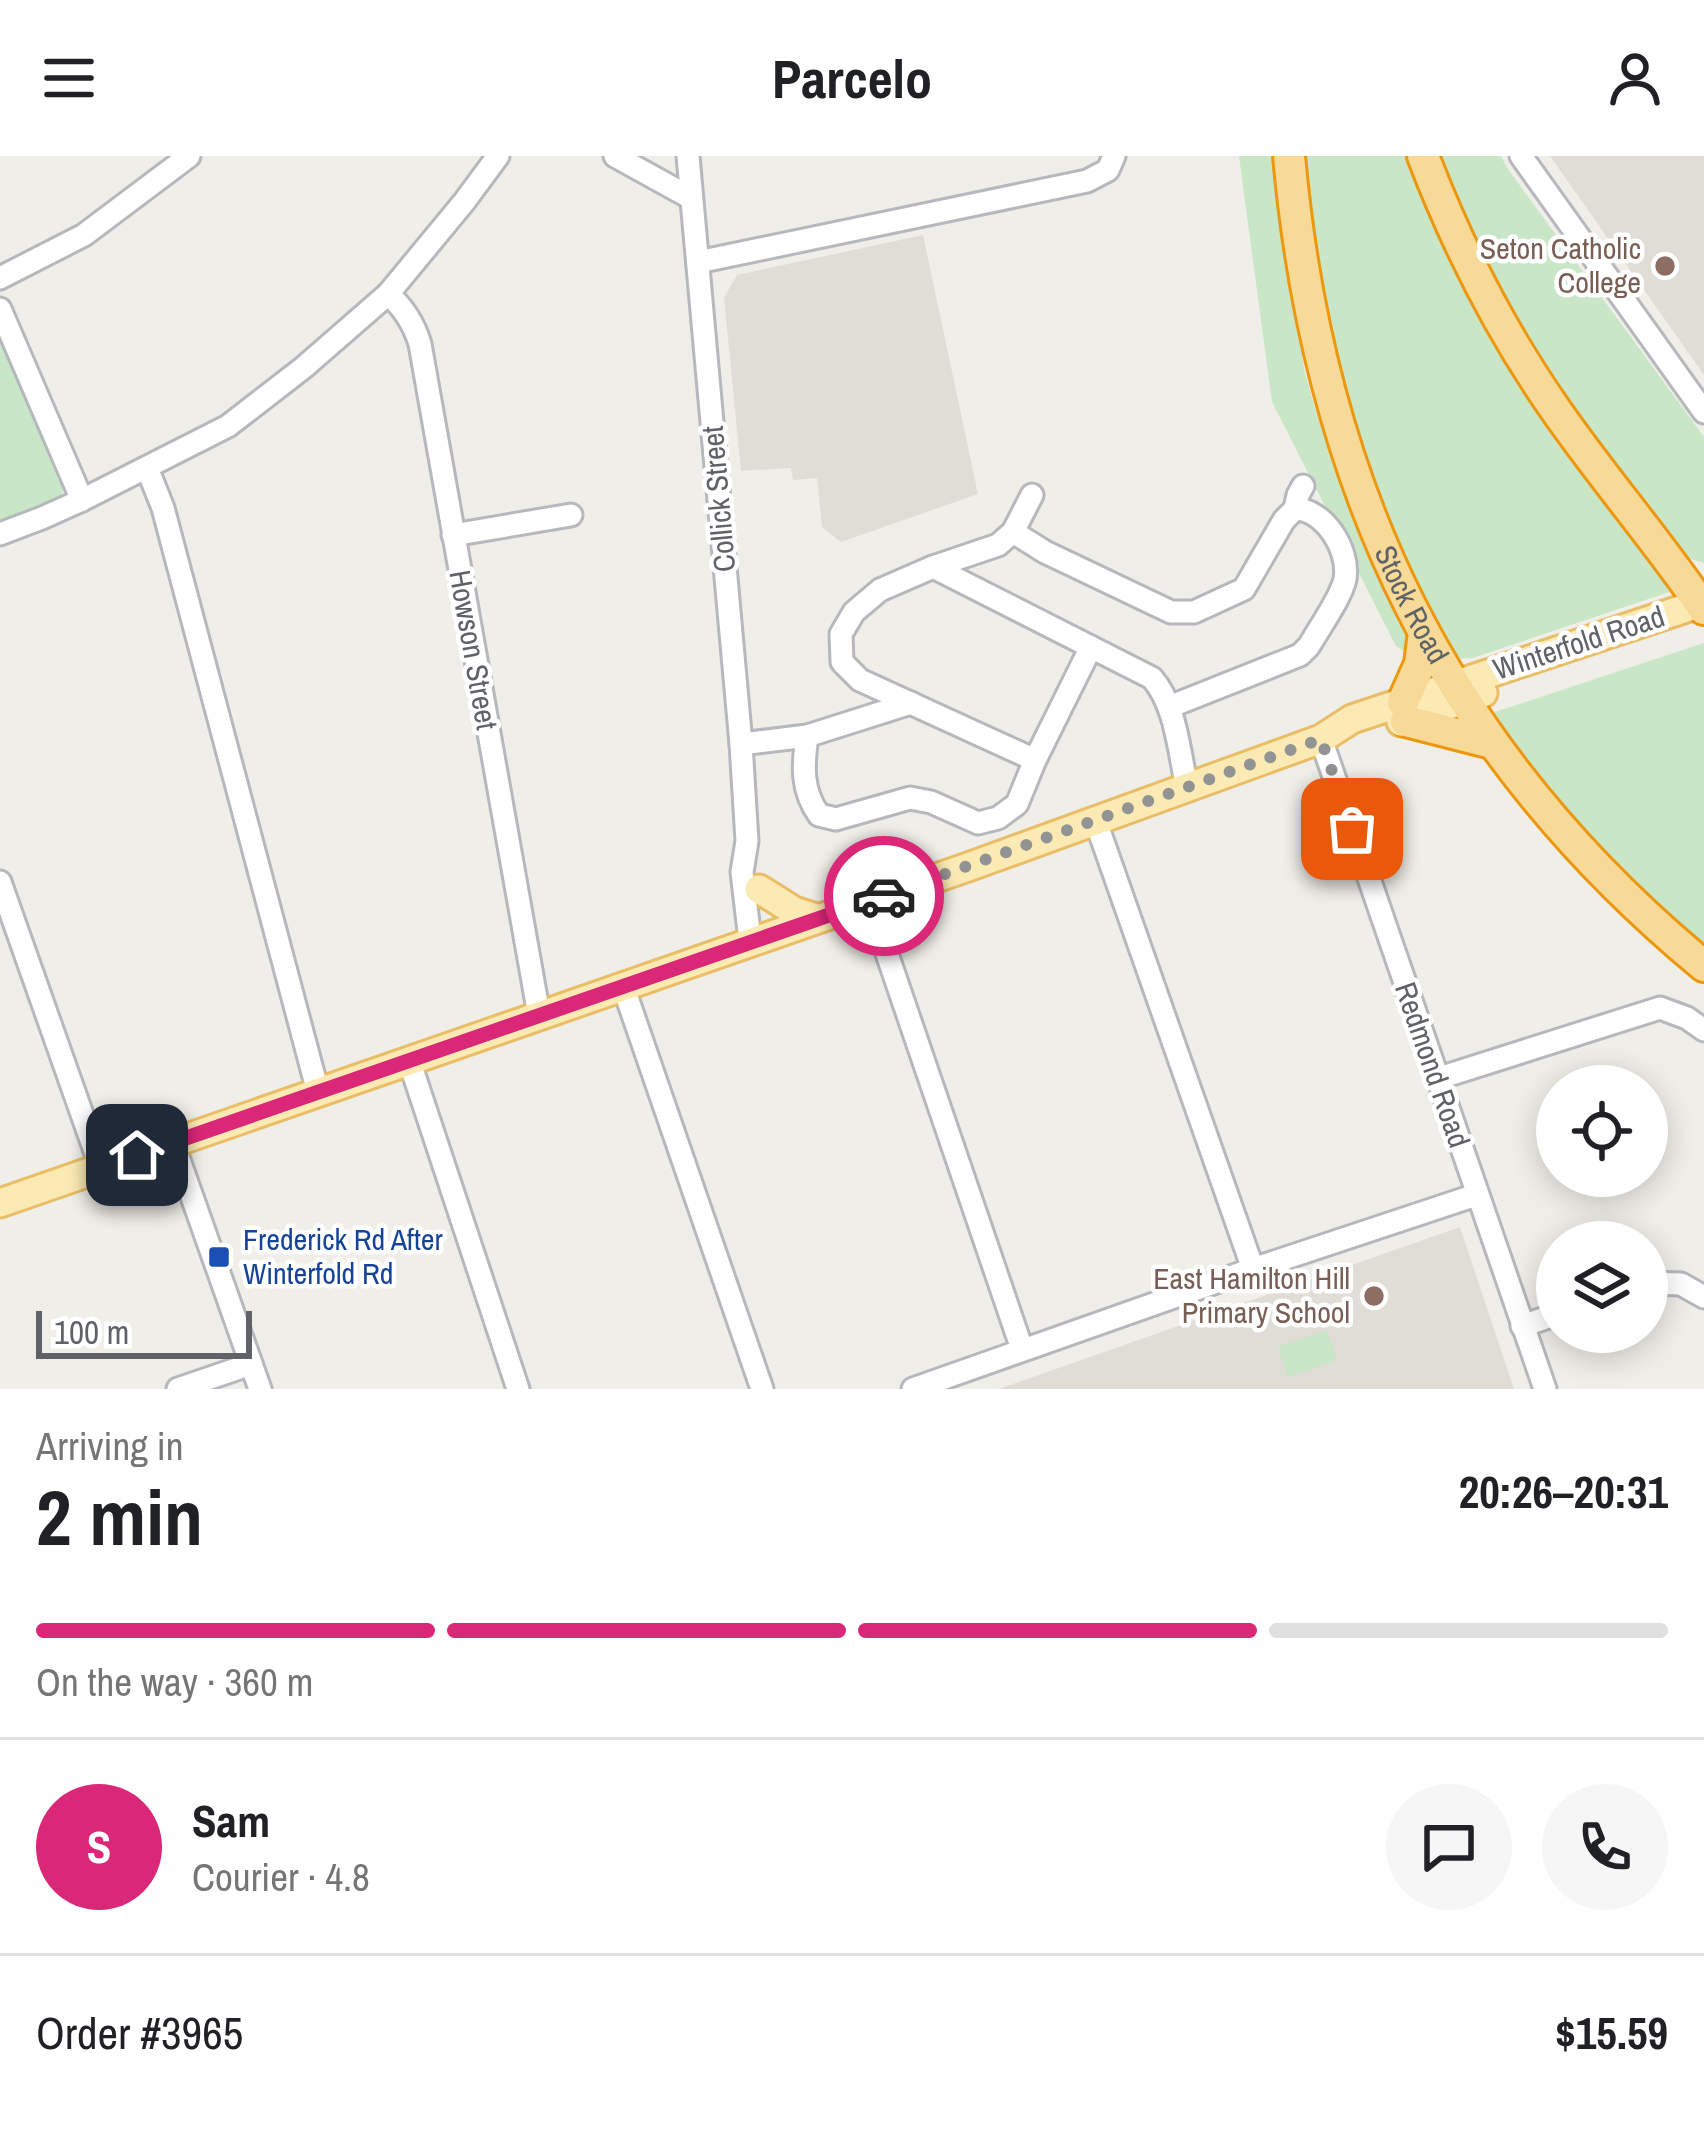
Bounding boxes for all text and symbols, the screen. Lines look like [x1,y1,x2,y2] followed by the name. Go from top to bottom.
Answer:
[772,42,932,115] text: Parcelo
[36,45,102,111] icon: menu
[1602,45,1668,111] icon: person
[1480,228,1641,302] place label: Seton Catholic College
[1652,253,1678,279] marker: Seton Catholic College
[692,424,744,574] street label: Collick Street
[1366,539,1459,671] street label: Stock Road
[440,567,508,733] street label: Howson Street
[1488,596,1669,689] street label: Winterfold Road
[1301,778,1403,880] pin
[1319,796,1385,862] icon: bag
[824,836,944,956] courier
[851,863,917,929] icon: car
[1386,977,1480,1153] street label: Redmond Road
[1536,1065,1668,1353] map controls
[1536,1065,1668,1197] button: locate
[86,1104,188,1206] pin
[104,1122,170,1188] icon: home
[243,1219,443,1293] place label: Frederick Rd After Winterfold Rd
[1536,1221,1668,1353] button: layers
[206,1244,232,1270] marker: Frederick Rd After Winterfold Rd
[1153,1258,1350,1332] place label: East Hamilton Hill Primary School
[1361,1283,1387,1309] marker: East Hamilton Hill Primary School
[36,1305,252,1358] scale bar
[54,1310,129,1354] text: 100 m
[36,1420,184,1472] text: Arriving in
[1459,1461,1668,1522] text: 20:26–20:31
[36,1464,203,1569] text: 2 min
[36,1656,313,1708] text: On the way · 360 m
[1386,1784,1512,1910] button: chat
[1542,1784,1668,1910] button: phone
[192,1790,270,1851] text: Sam
[87,1816,111,1877] text: S
[192,1851,370,1903] text: Courier · 4.8
[36,2002,243,2063] text: Order #3965
[1555,2002,1668,2063] text: $15.59

